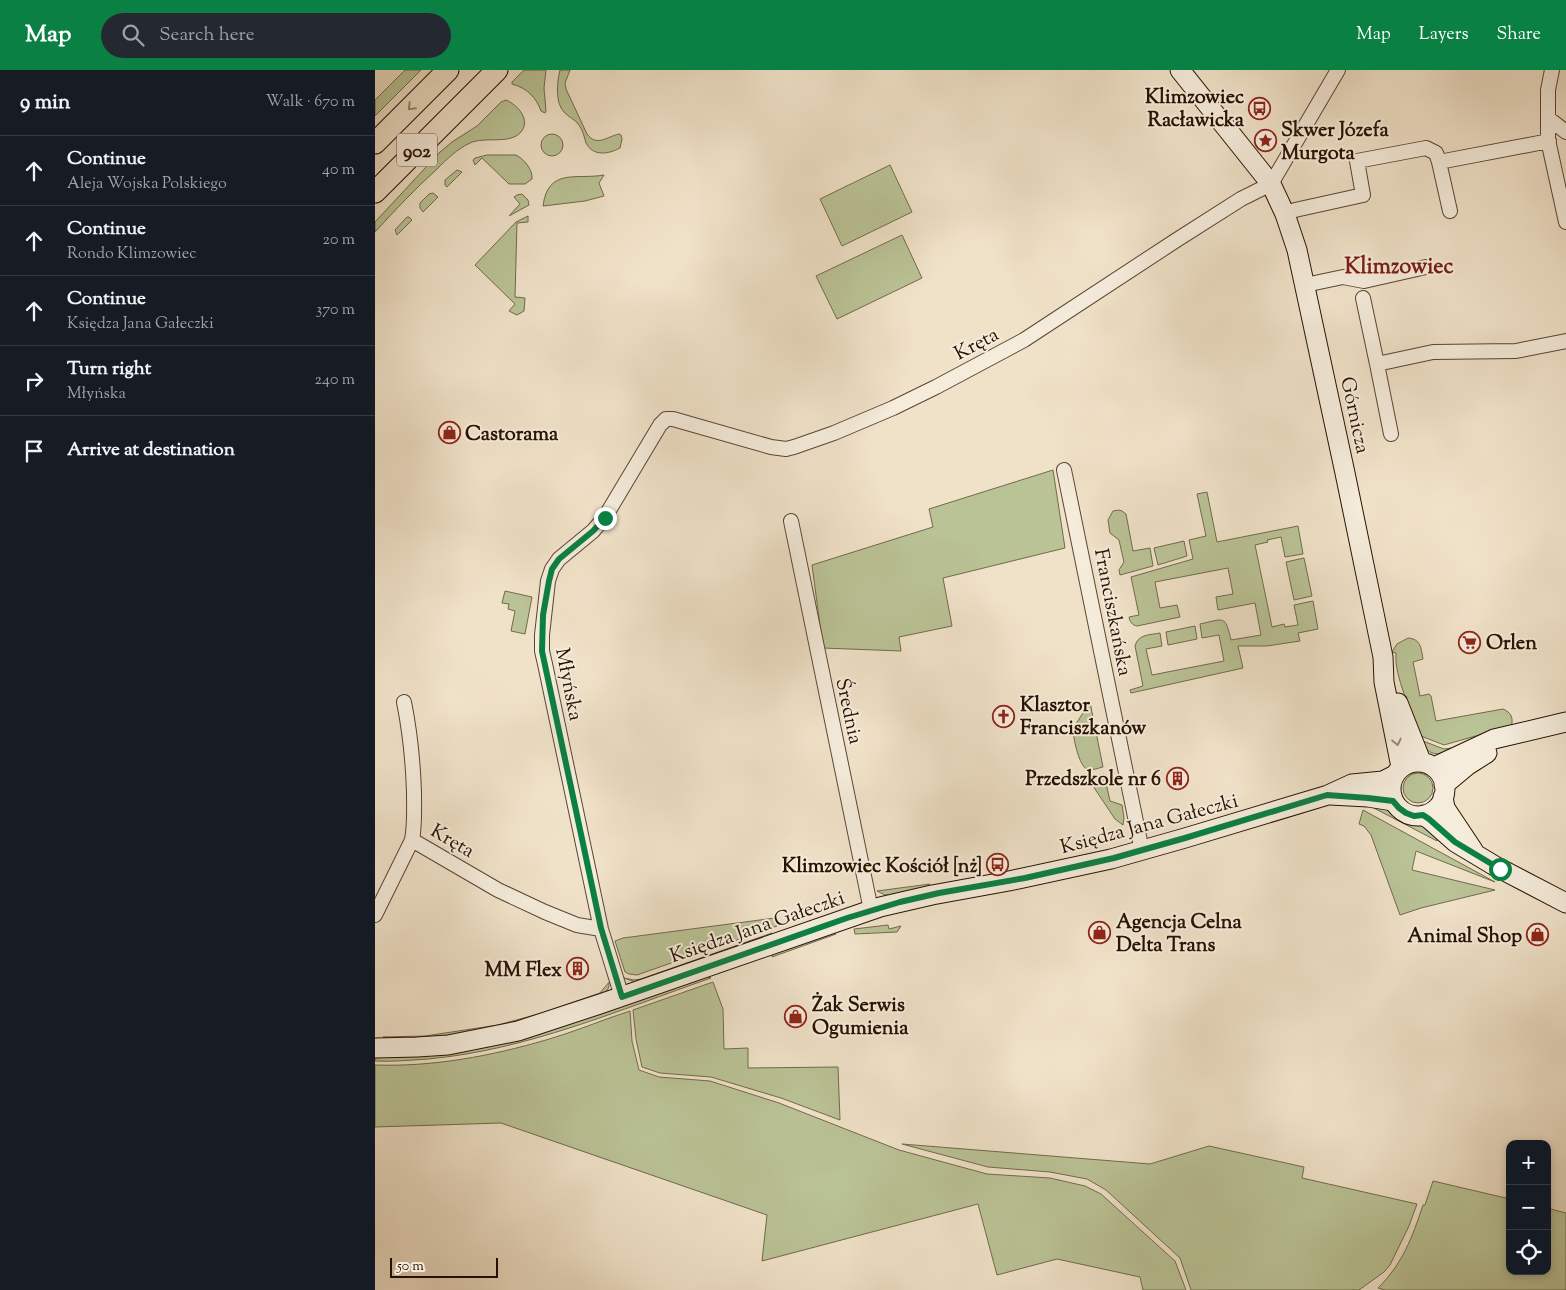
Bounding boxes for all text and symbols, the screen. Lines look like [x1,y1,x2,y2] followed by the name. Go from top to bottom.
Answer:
[101,13,451,58] search box
[25,18,71,52] text: Map
[119,21,147,49] icon: search
[159,22,255,49] text: Search here
[1356,22,1391,48] text: Map
[1419,22,1469,48] text: Layers
[1497,22,1541,48] text: Share
[1145,84,1245,136] place label: Klimzowiec Racławicka
[20,88,70,118] text: 9 min
[266,91,355,114] text: Walk · 670 m
[1248,96,1272,120] bus stop icon: Klimzowiec Racławicka
[408,101,417,110] one-way arrow
[1281,117,1390,169] place label: Skwer Józefa Murgota
[1253,129,1277,153] place icon: Skwer Józefa Murgota
[397,134,437,166] road number: 902
[67,146,146,173] text: Continue
[20,157,48,185] icon: ahead
[322,159,355,182] text: 40 m
[67,173,227,196] text: Aleja Wojska Polskiego
[67,216,146,243] text: Continue
[20,227,48,255] icon: ahead
[322,229,355,252] text: 20 m
[67,243,196,266] text: Rondo Klimzowiec
[1344,252,1454,284] district label: Klimzowiec
[67,286,146,313] text: Continue
[20,297,48,325] icon: ahead
[316,299,355,322] text: 370 m
[67,313,214,336] text: Księdza Jana Gałeczki
[950,321,1005,369] street label: Kręta
[67,356,151,383] text: Turn right
[20,367,48,395] icon: right
[314,369,355,392] text: 240 m
[1331,374,1376,457] street label: Górnicza
[67,383,126,406] text: Młyńska
[437,421,461,445] shop icon: Castorama
[465,421,559,450] place label: Castorama
[20,437,48,465] icon: arrive
[67,437,235,464] text: Arrive at destination
[594,507,617,530] route end
[1085,546,1138,679] street label: Franciszkańska
[1458,630,1482,654] supermarket icon: Orlen
[1486,630,1537,659] place label: Orlen
[546,646,589,723] street label: Młyńska
[826,676,870,747] street label: Średnia
[1020,692,1146,744] place label: Klasztor Franciszkanów
[992,704,1016,728] church icon: Klasztor Franciszkanów
[1391,738,1402,747] one-way arrow
[1025,766,1161,795] place label: Przedszkole nr 6
[1165,766,1189,790] building icon: Przedszkole nr 6
[1057,788,1242,863] street label: Księdza Jana Gałeczki
[424,818,479,866] street label: Kręta
[782,853,982,882] place label: Klimzowiec Kościół [nż]
[986,853,1010,877] bus stop icon: Klimzowiec Kościół [nż]
[1489,858,1512,881] route start
[666,885,850,972] street label: Księdza Jana Gałeczki
[1116,909,1243,961] place label: Agencja Celna Delta Trans
[1088,921,1112,945] shop icon: Agencja Celna Delta Trans
[1407,923,1522,952] place label: Animal Shop
[1526,923,1550,947] shop icon: Animal Shop
[484,957,562,986] place label: MM Flex
[566,957,590,981] building icon: MM Flex
[812,991,909,1044] place label: Żak Serwis Ogumienia
[784,1004,808,1028] shop icon: Żak Serwis Ogumienia
[1506,1140,1551,1275] map controls
[1506,1140,1551,1185] button: +
[1506,1185,1551,1230] button: −
[1506,1230,1551,1275] button: locate
[390,1255,497,1278] scale bar
[397,1257,424,1277] text: 50 m

